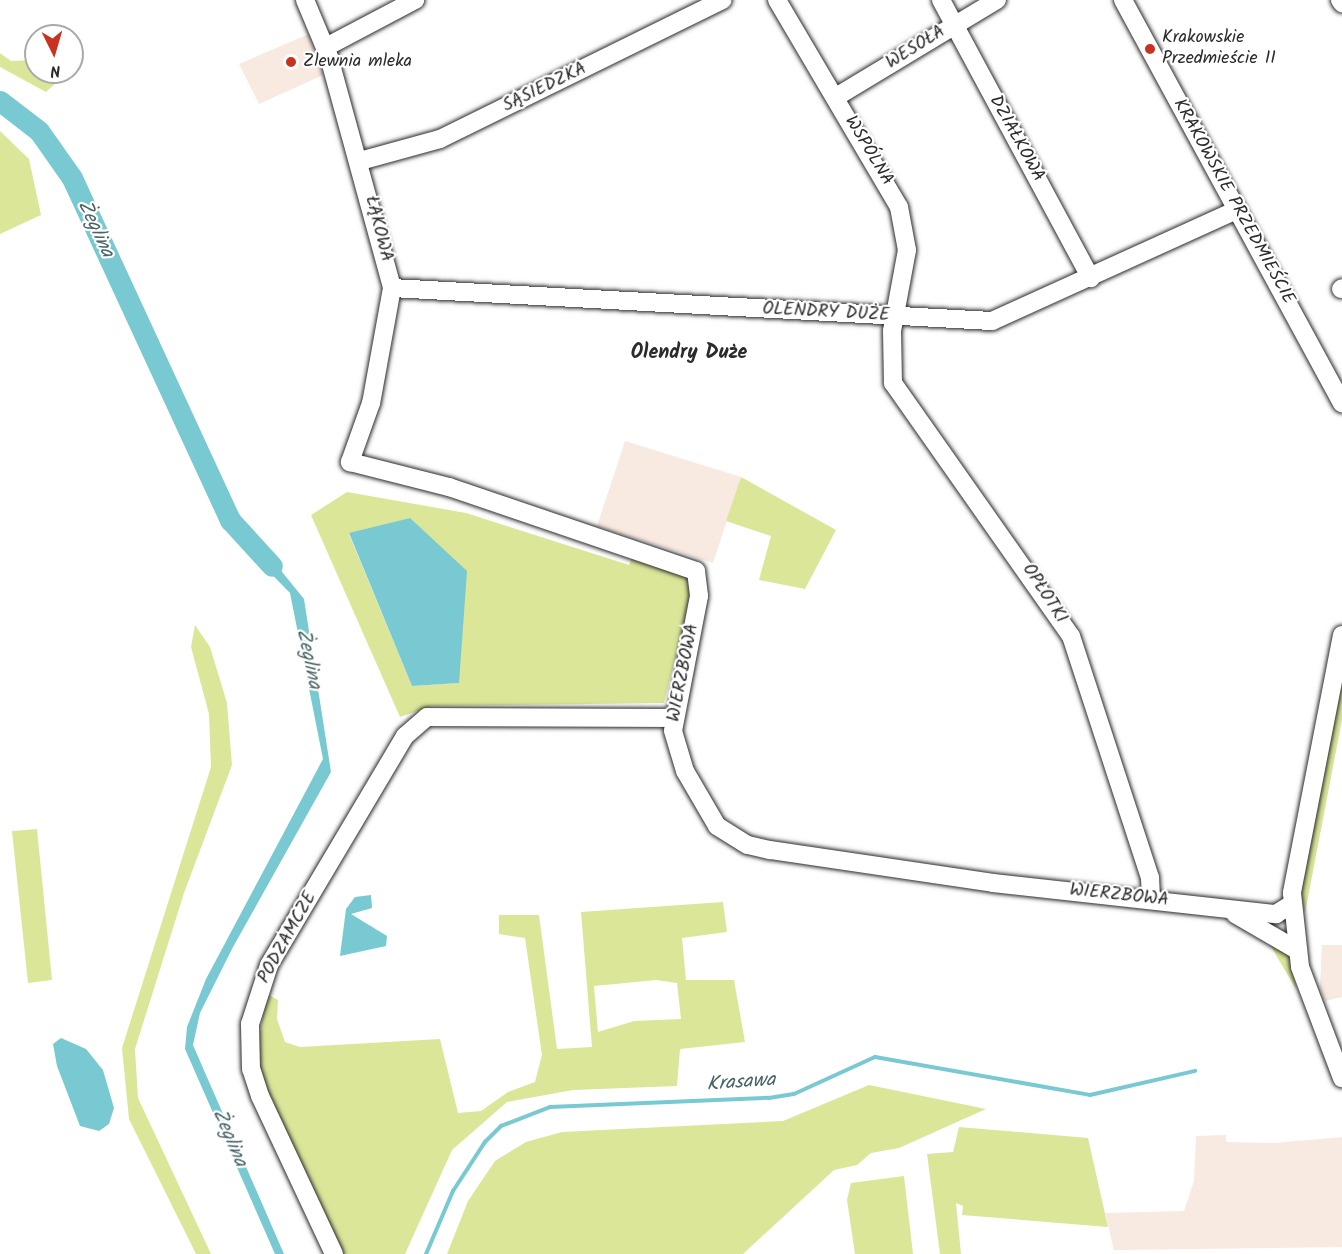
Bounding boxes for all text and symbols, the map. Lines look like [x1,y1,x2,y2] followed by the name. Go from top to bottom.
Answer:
[883,22,949,74] street label: WESOŁA
[24,24,84,84] north arrow
[1162,28,1276,70] place label: Krakowskie Przedmieście II
[1143,42,1157,56] marker: Krakowskie Przedmieście II
[303,51,412,73] place label: Zlewnia mleka
[284,55,298,69] marker: Zlewnia mleka
[49,58,62,83] text: N
[500,58,590,118] street label: SĄSIEDZKA
[983,92,1049,186] street label: DZIAŁKOWA
[1167,95,1299,309] street label: KRAKOWSKIE PRZEDMIEŚCIE
[839,112,897,190] street label: WSPÓLNA
[359,194,397,264] street label: ŁĄKOWA
[71,196,119,262] water label: Żeglina
[762,299,890,327] street label: OLENDRY DUŻE
[631,341,747,365] district label: Olendry Duże
[1017,560,1071,628] street label: OPŁOTKI
[664,622,704,724] street label: WIERZBOWA
[290,627,326,691] water label: Żeglina
[1068,880,1170,912] street label: WIERZBOWA
[254,889,322,987] street label: PODZAMCZE
[706,1069,776,1097] water label: Krasawa
[206,1105,252,1171] water label: Żeglina

